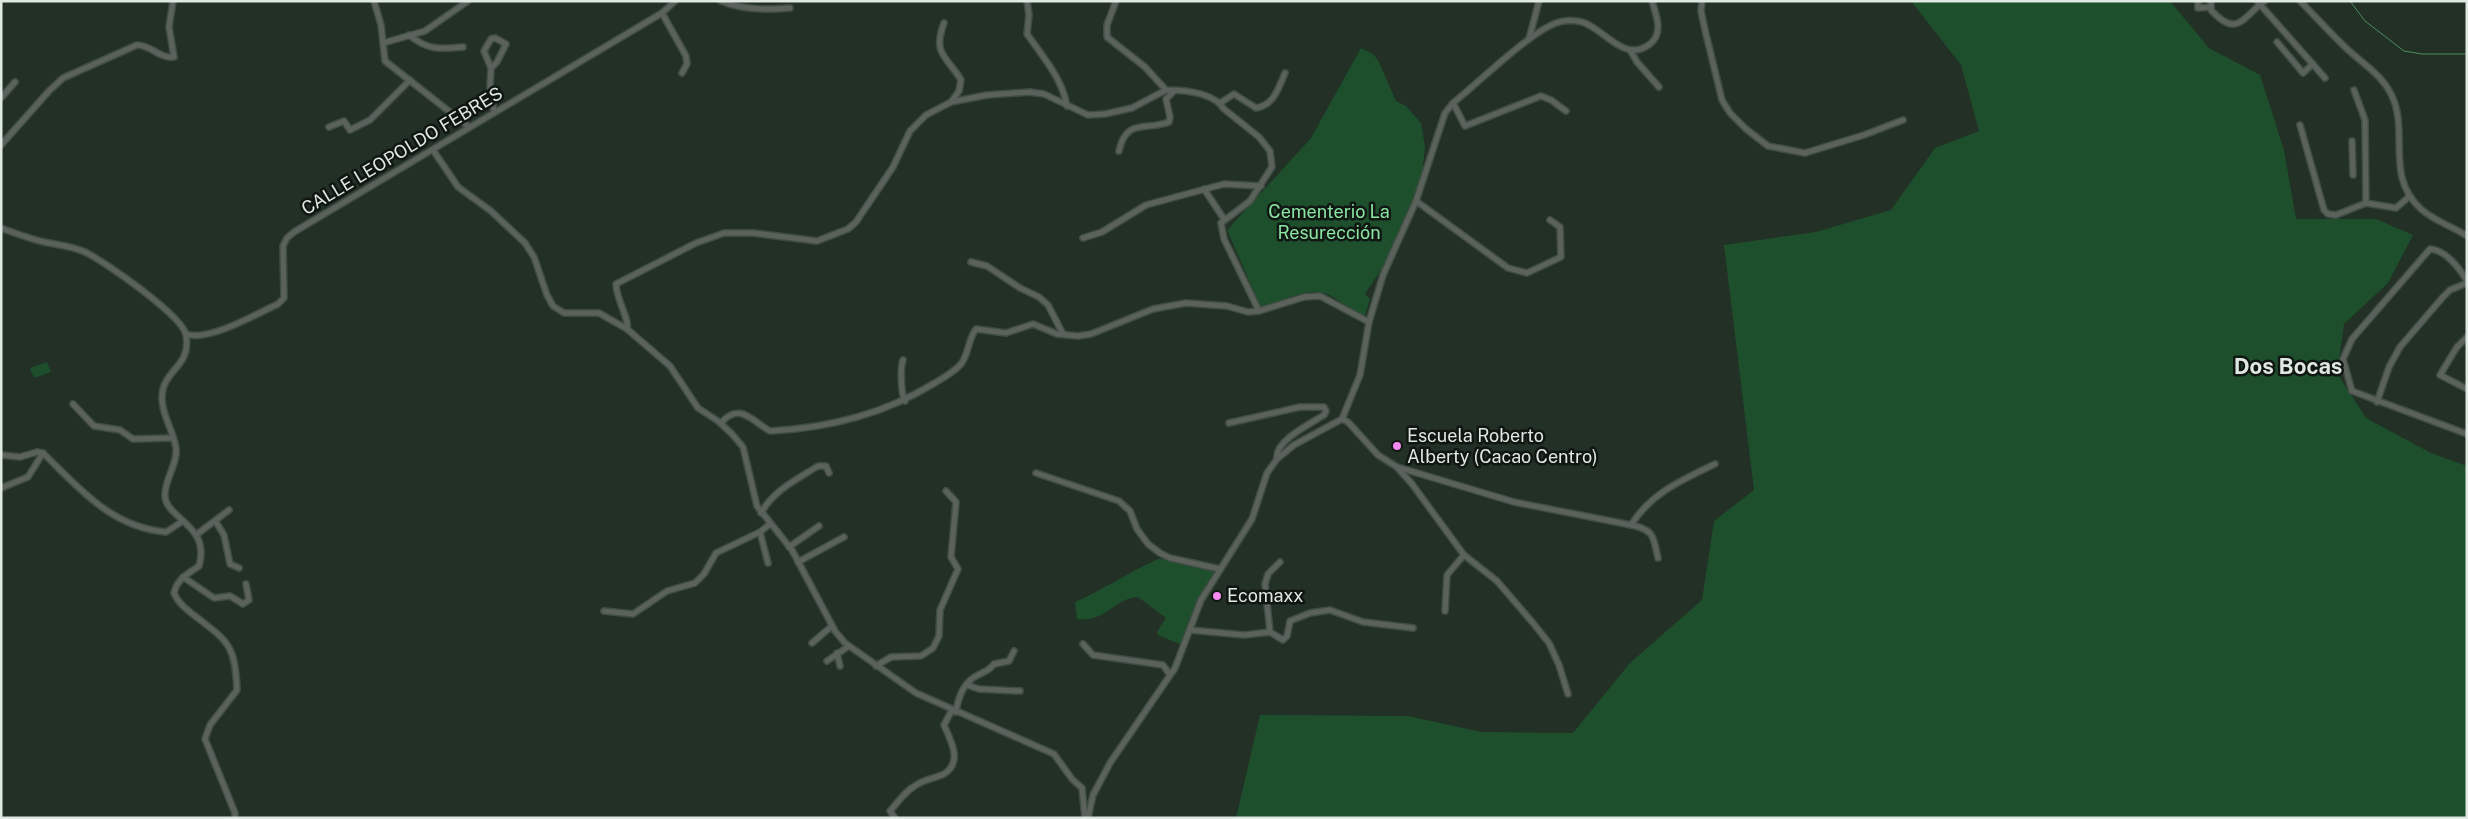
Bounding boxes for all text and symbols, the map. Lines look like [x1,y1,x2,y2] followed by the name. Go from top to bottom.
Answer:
[297,82,506,219] street label: CALLE LEOPOLDO FEBRES
[1268,201,1390,243] park label: Cementerio La Resurección
[2234,353,2342,379] district label: Dos Bocas
[1407,425,1598,467] place label: Escuela Roberto Alberty (Cacao Centro)
[1391,440,1403,452] marker: Escuela Roberto Alberty (Cacao Centro)
[1227,585,1303,606] place label: Ecomaxx
[1211,590,1223,602] marker: Ecomaxx

